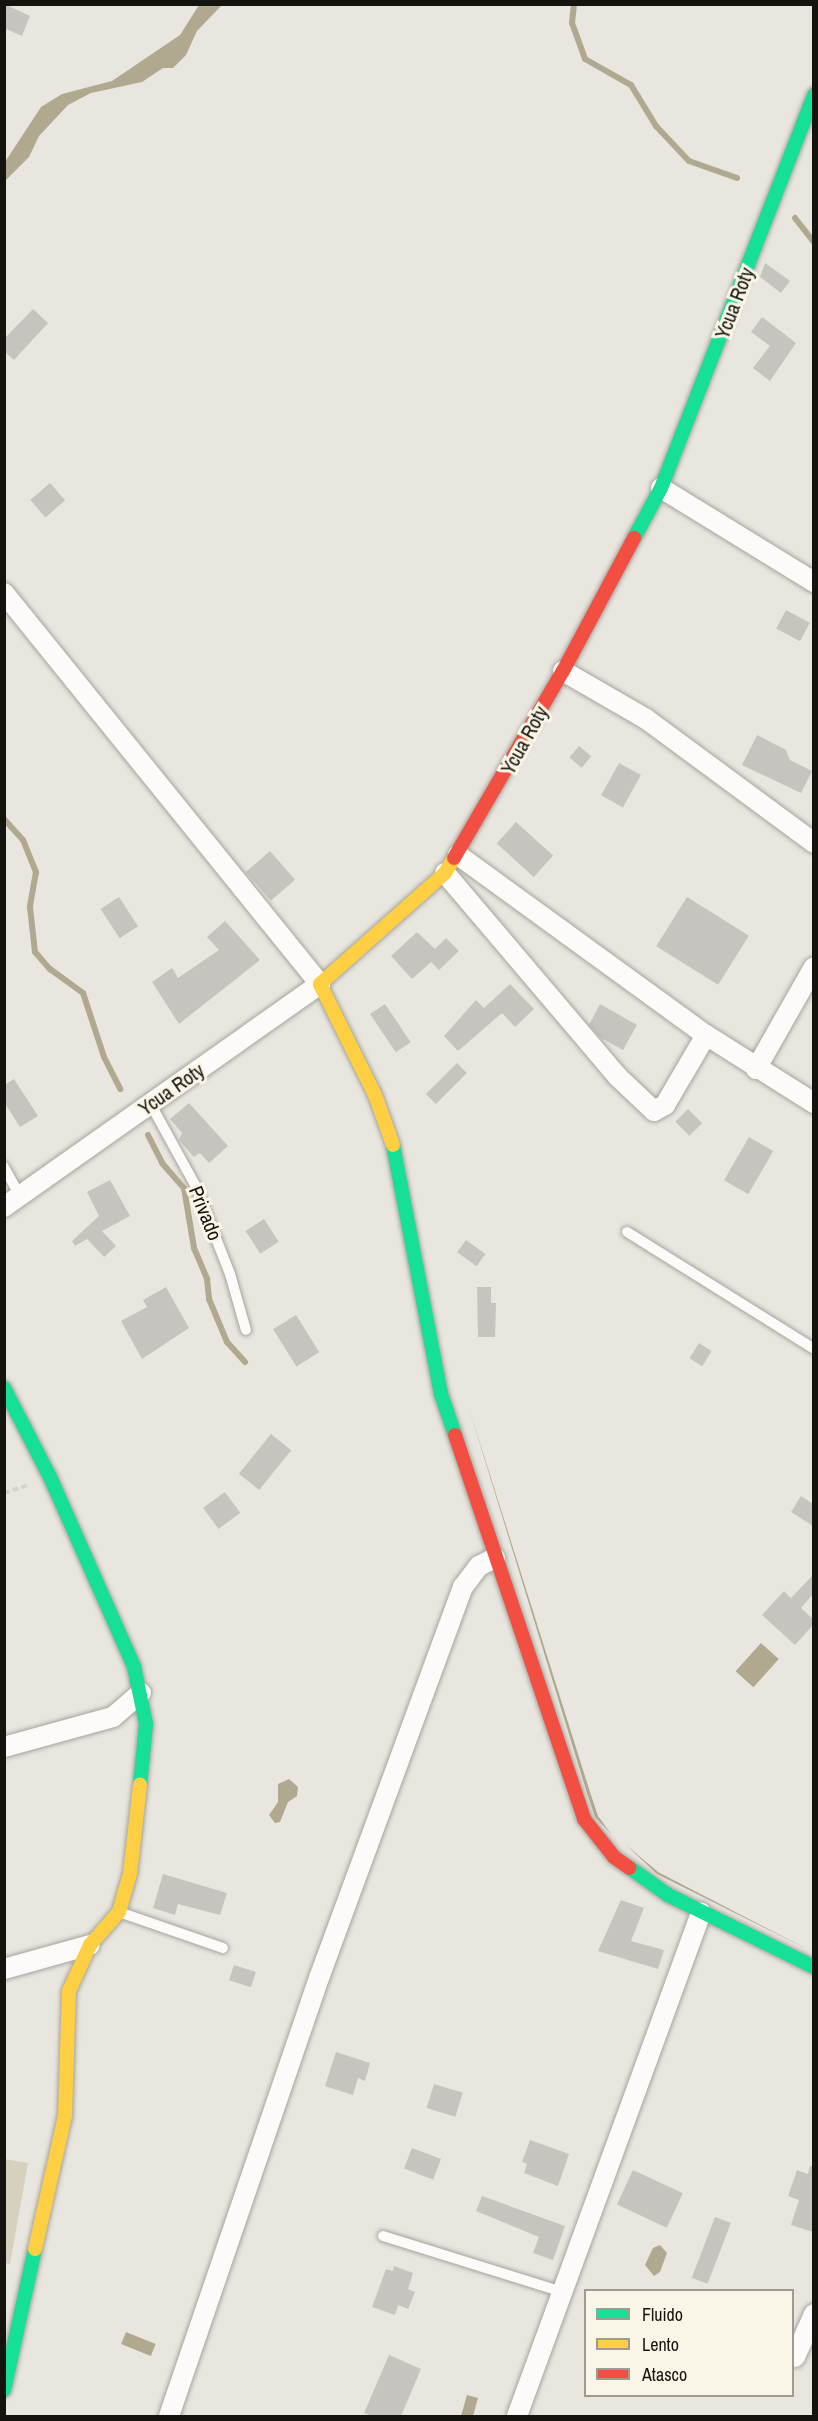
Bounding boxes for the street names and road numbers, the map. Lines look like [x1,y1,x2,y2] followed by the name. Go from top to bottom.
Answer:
[709,264,759,342] street label: Ycua Roty
[495,702,553,778] street label: Ycua Roty
[134,1058,208,1120] street label: Ycua Roty
[184,1182,228,1244] street label: Privado

